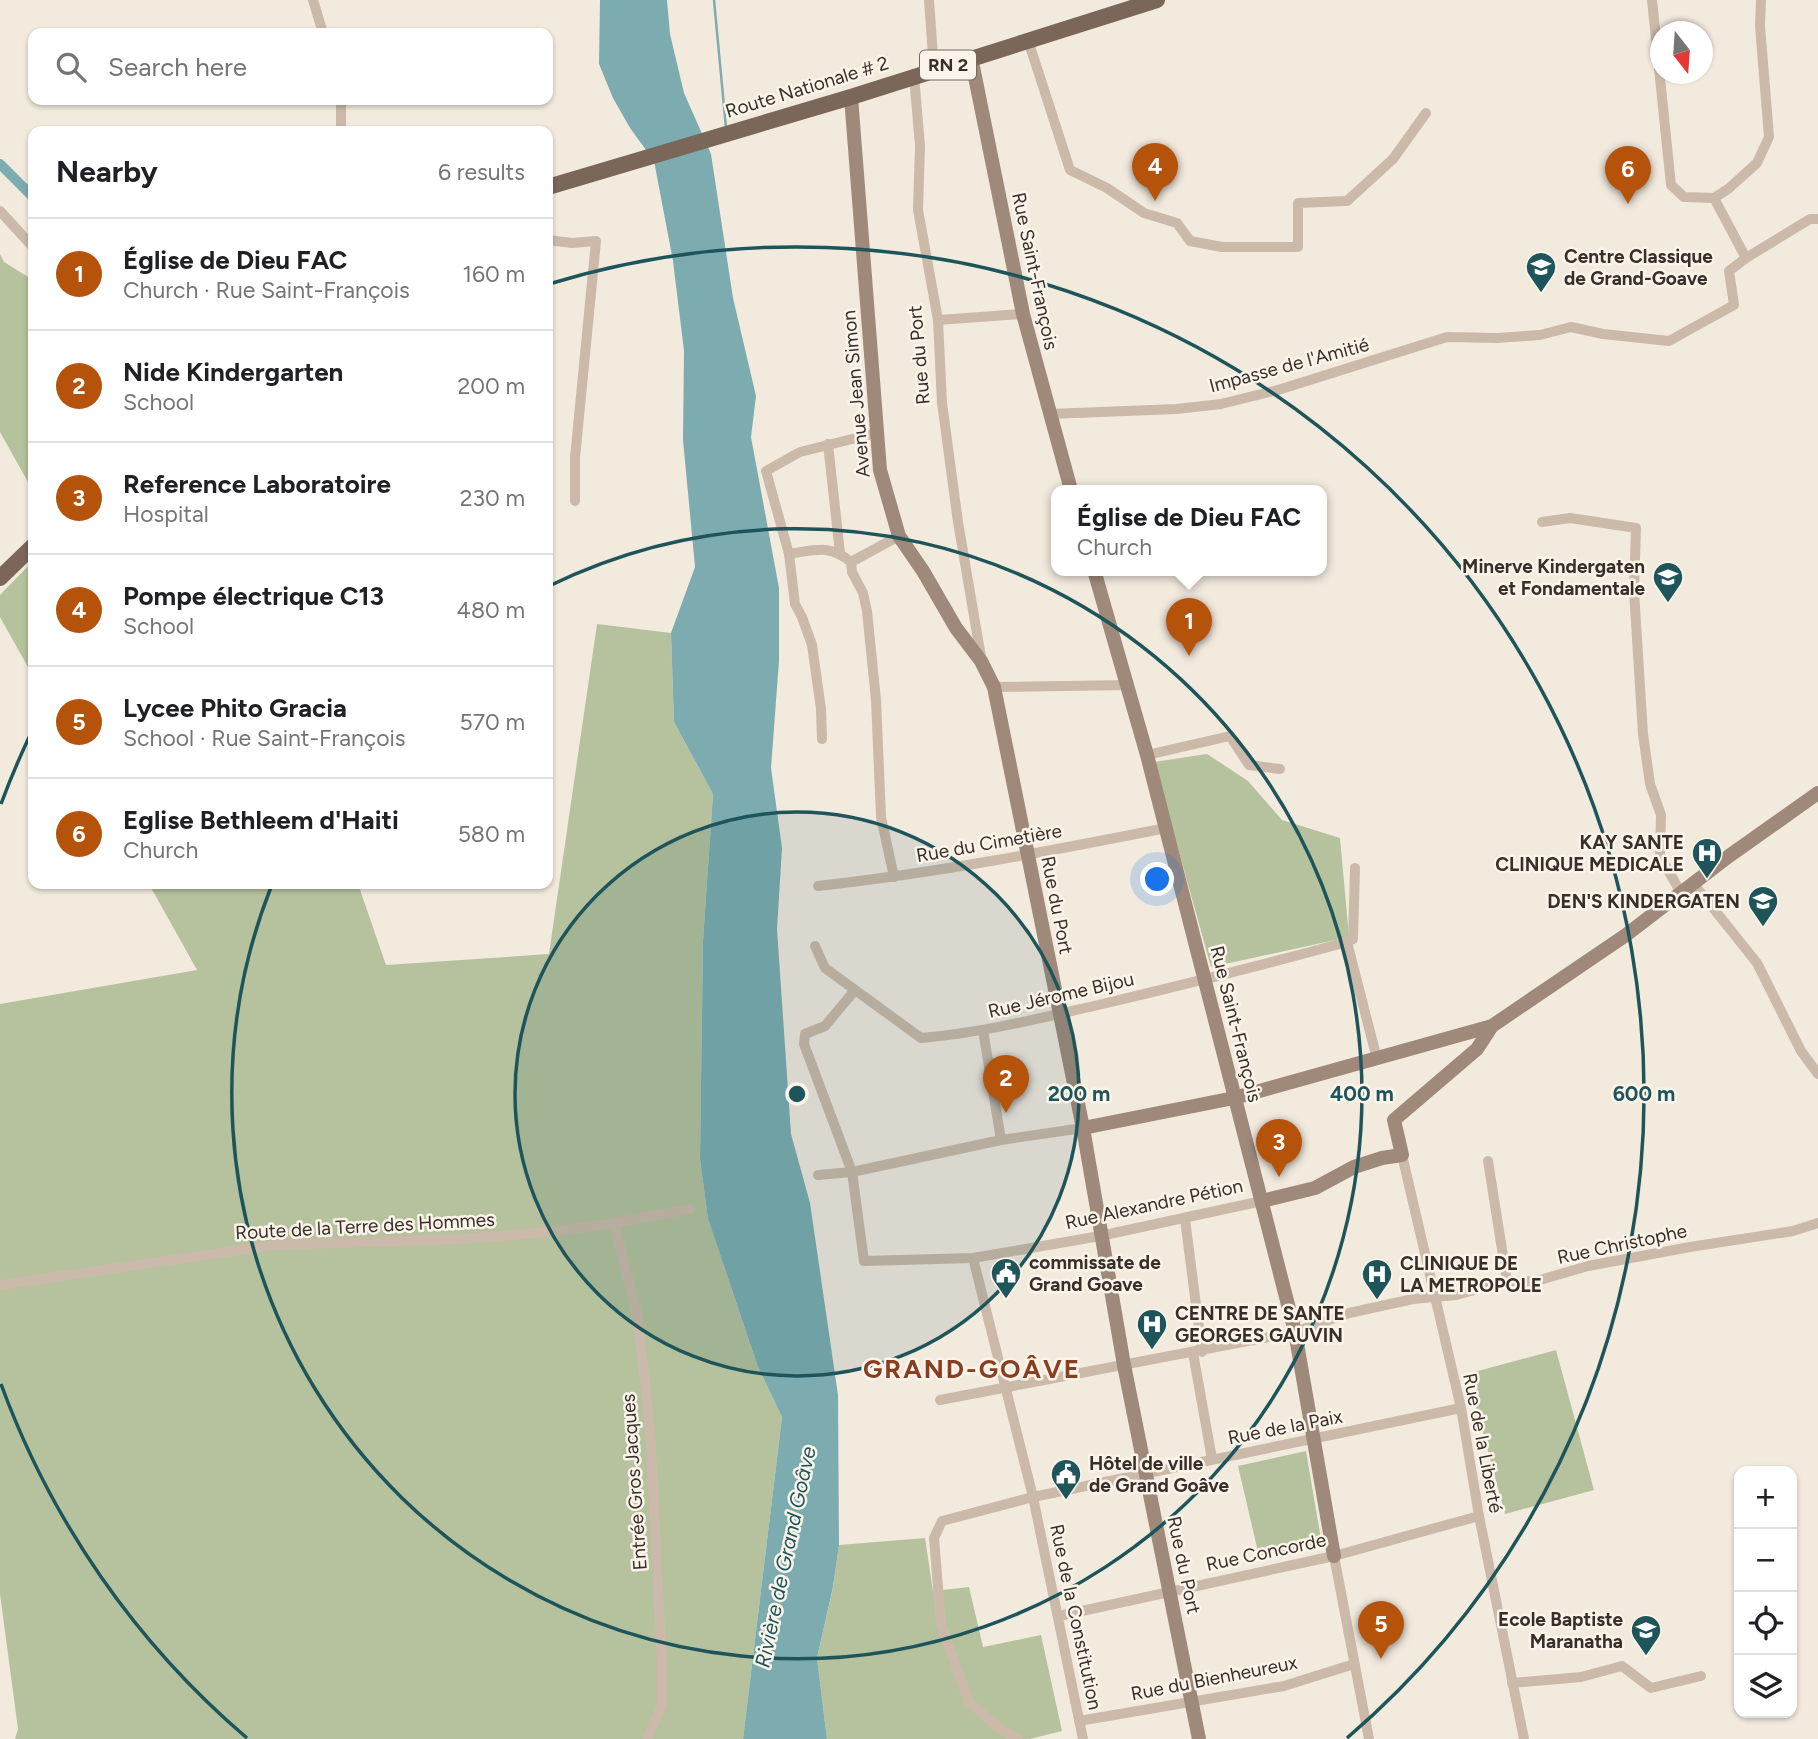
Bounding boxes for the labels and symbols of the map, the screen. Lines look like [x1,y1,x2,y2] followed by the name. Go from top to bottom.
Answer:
[1650,21,1713,84] north arrow
[723,51,891,123] street label: Route Nationale # 2
[920,51,976,80] road number: RN 2
[1132,143,1178,201] pin: 4
[1605,146,1651,204] pin: 6
[1007,190,1063,352] street label: Rue Saint-François
[1564,245,1713,290] place label: Centre Classique de Grand-Goave
[1524,250,1558,294] school or university icon: Centre Classique de Grand-Goave
[903,304,935,406] street label: Rue du Port
[837,309,875,479] street label: Avenue Jean Simon
[1207,333,1371,397] street label: Impasse de l'Amitié
[1462,555,1645,600] place label: Minerve Kindergaten et Fondamentale
[1651,560,1685,604] school or university icon: Minerve Kindergaten et Fondamentale
[1166,598,1212,656] pin: 1
[914,819,1064,867] street label: Rue du Cimetière
[1495,831,1684,876] place label: KAY SANTE CLINIQUE MEDICALE
[1690,836,1724,880] hospital icon: KAY SANTE CLINIQUE MEDICALE
[1036,854,1078,956] street label: Rue du Port
[1140,862,1174,896] your location
[1746,884,1780,928] school or university icon: DEN'S KINDERGATEN
[1547,890,1740,913] place label: DEN'S KINDERGATEN
[1205,943,1267,1105] street label: Rue Saint-François
[986,967,1136,1023] street label: Rue Jérome Bijou
[983,1055,1029,1113] pin: 2
[1048,1081,1110,1106] text: 200 m
[1330,1081,1394,1106] text: 400 m
[1613,1081,1675,1106] text: 600 m
[785,1082,809,1106] centre of rings
[1256,1119,1302,1177] pin: 3
[1063,1174,1245,1234] street label: Rue Alexandre Pétion
[235,1208,496,1244] street label: Route de la Terre des Hommes
[1555,1219,1689,1269] street label: Rue Christophe
[1029,1251,1161,1296] place label: commissate de Grand Goave
[1400,1252,1542,1297] place label: CLINIQUE DE LA METROPOLE
[989,1256,1023,1300] public building icon: commissate de Grand Goave
[1360,1257,1394,1301] hospital icon: CLINIQUE DE LA METROPOLE
[1175,1302,1345,1347] place label: CENTRE DE SANTE GEORGES GAUVIN
[1135,1307,1169,1351] hospital icon: CENTRE DE SANTE GEORGES GAUVIN
[863,1353,1081,1385] district label: GRAND-GOÂVE
[1458,1371,1508,1515] street label: Rue de la Liberté
[616,1393,652,1571] street label: Entrée Gros Jacques
[1226,1405,1344,1449] street label: Rue de la Paix
[749,1444,821,1670] water label: Rivière de Grand Goâve
[1089,1452,1230,1497] place label: Hôtel de ville de Grand Goâve
[1049,1457,1083,1501] public building icon: Hôtel de ville de Grand Goâve
[1162,1514,1206,1616] street label: Rue du Port
[1045,1522,1107,1712] street label: Rue de la Constitution
[1204,1528,1328,1576] street label: Rue Concorde
[1358,1601,1404,1659] pin: 5
[1498,1608,1623,1653] place label: Ecole Baptiste Maranatha
[1629,1613,1663,1657] school or university icon: Ecole Baptiste Maranatha
[1129,1651,1299,1705] street label: Rue du Bienheureux

